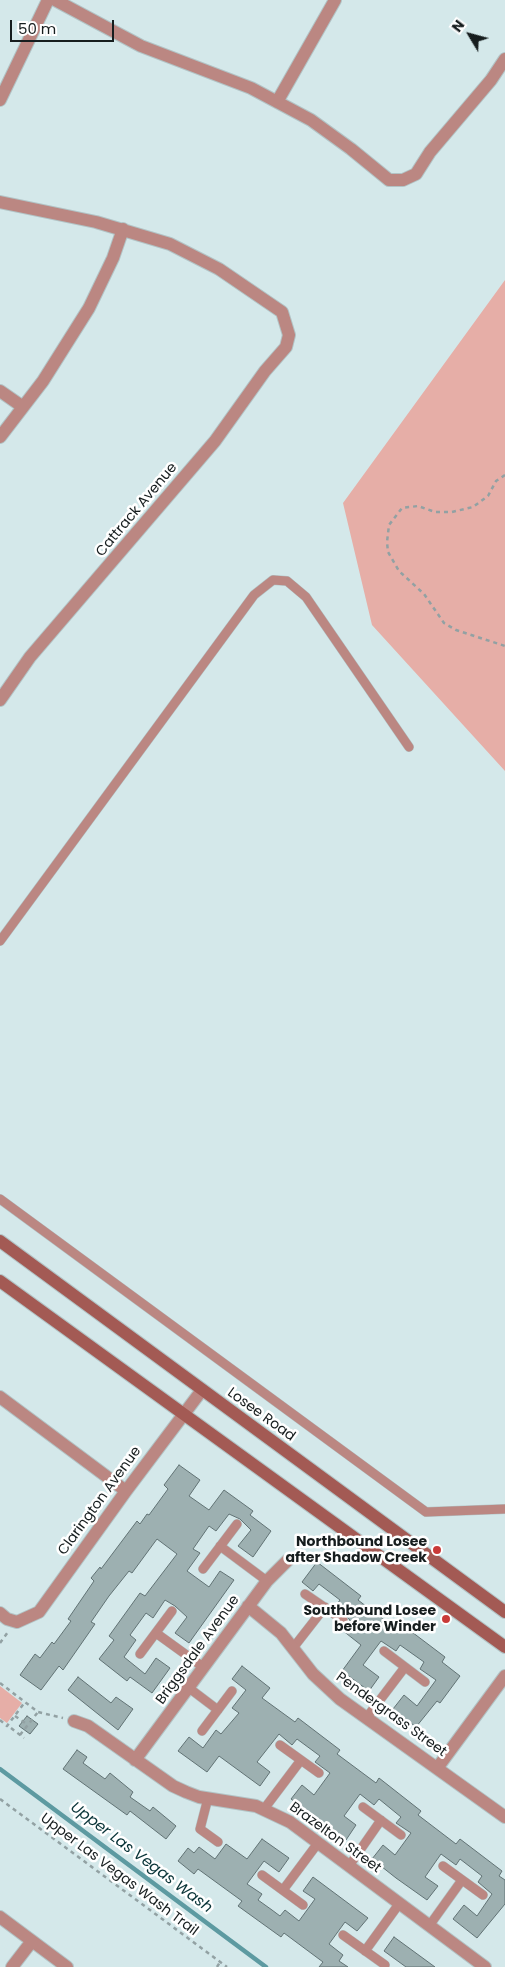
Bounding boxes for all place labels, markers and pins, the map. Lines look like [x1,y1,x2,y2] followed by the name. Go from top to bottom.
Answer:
[286,1534,427,1566] place label: Northbound Losee after Shadow Creek
[431,1544,443,1556] marker: Northbound Losee after Shadow Creek
[303,1603,436,1635] place label: Southbound Losee before Winder
[440,1613,452,1625] marker: Southbound Losee before Winder

